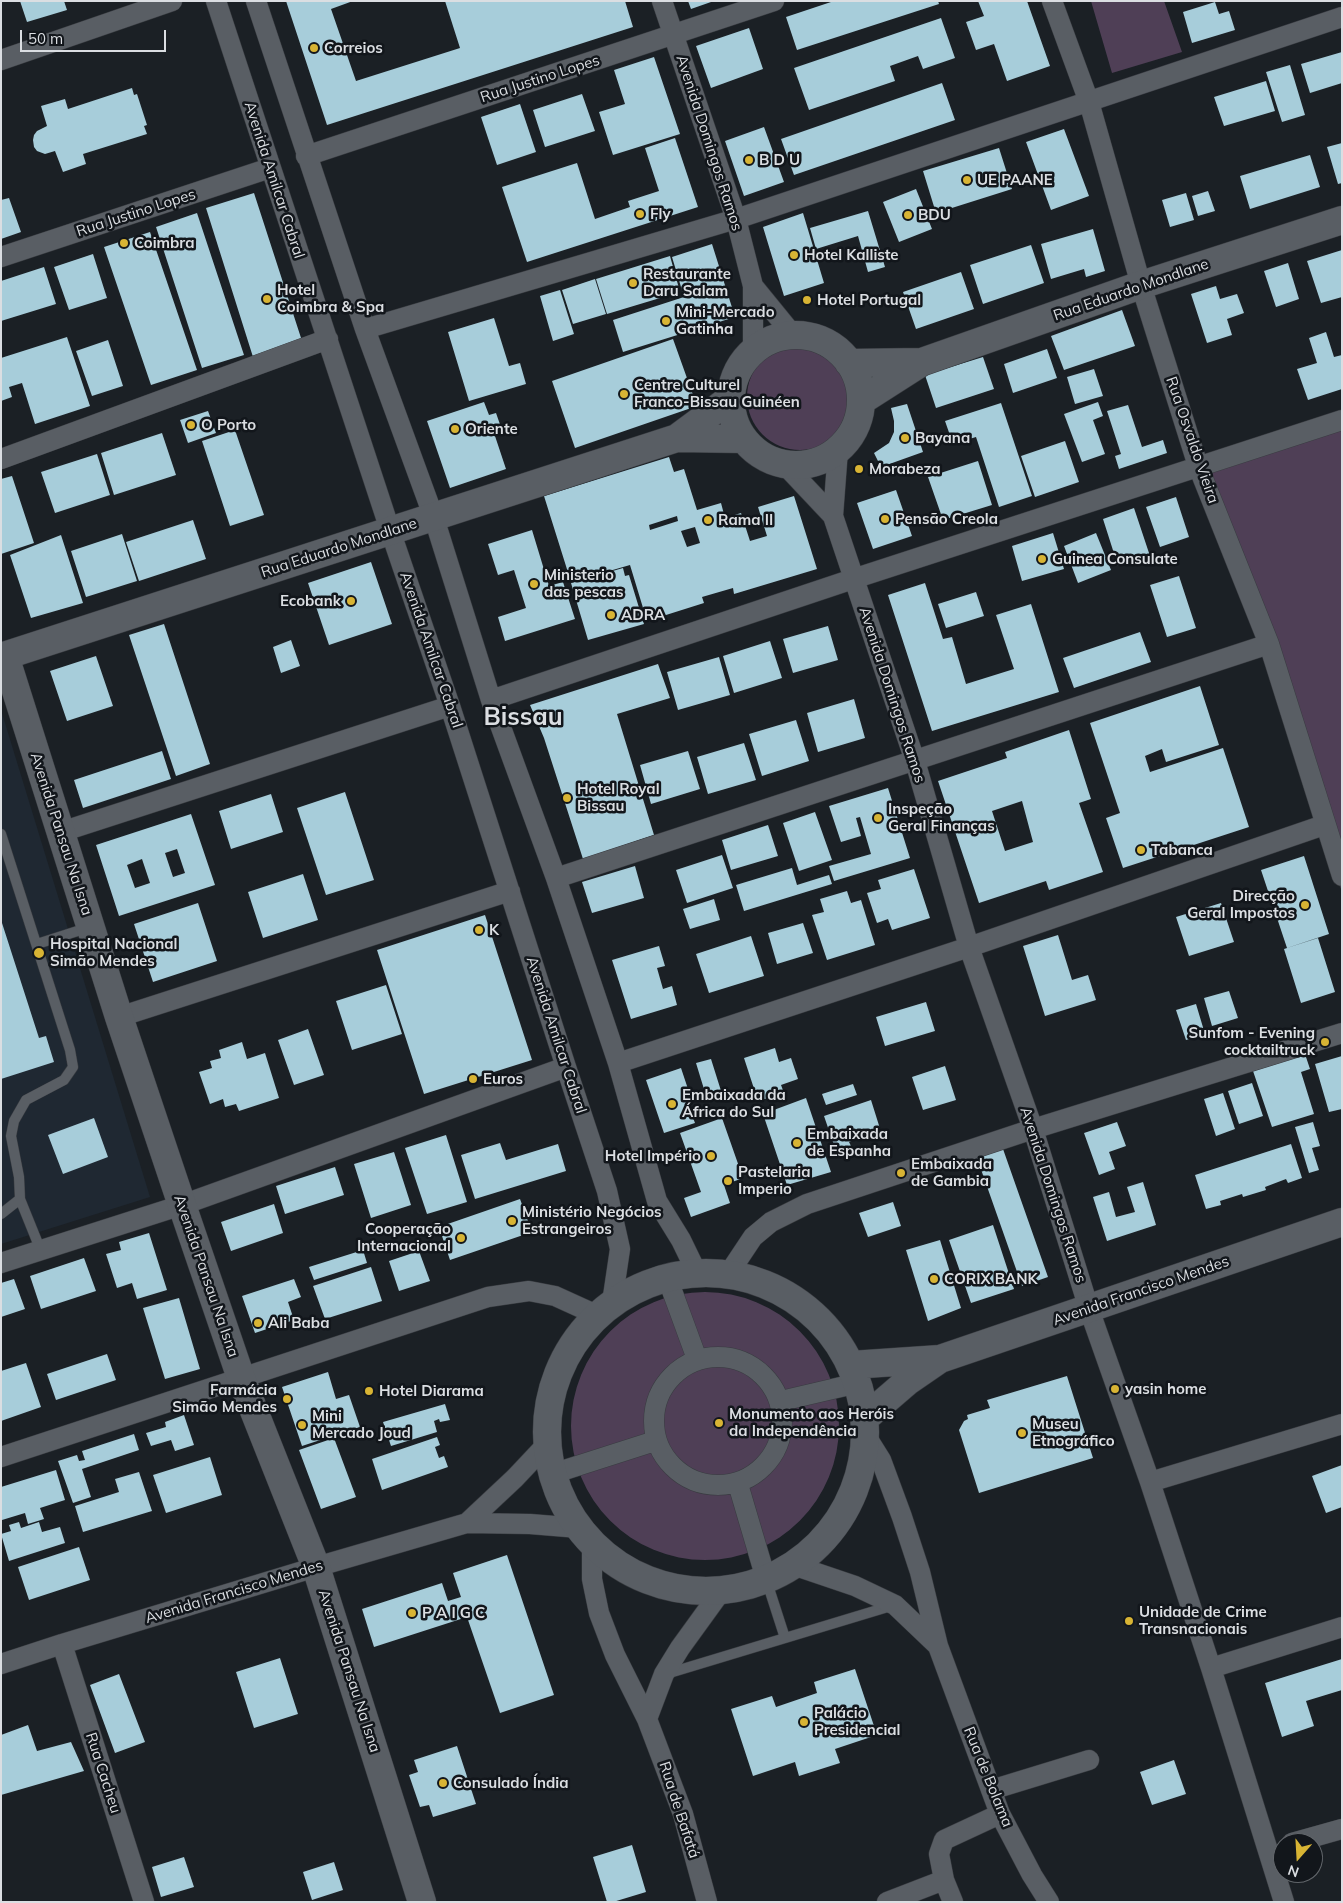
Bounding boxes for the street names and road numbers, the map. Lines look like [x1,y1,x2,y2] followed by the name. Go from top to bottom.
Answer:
[478,51,602,107] street label: Rua Justino Lopes
[672,53,746,233] street label: Avenida Domingos Ramos
[240,99,308,261] street label: Avenida Amilcar Cabral
[74,185,198,241] street label: Rua Justino Lopes
[1051,255,1211,325] street label: Rua Eduardo Mondlane
[1162,374,1222,506] street label: Rua Osvaldo Vieira
[259,514,419,582] street label: Rua Eduardo Mondlane
[396,570,466,730] street label: Avenida Amilcar Cabral
[855,605,929,785] street label: Avenida Domingos Ramos
[26,750,96,918] street label: Avenida Pansau Na Isna
[522,954,590,1116] street label: Avenida Amilcar Cabral
[1016,1105,1090,1285] street label: Avenida Domingos Ramos
[170,1193,242,1359] street label: Avenida Pansau Na Isna
[1051,1252,1231,1330] street label: Avenida Francisco Mendes
[143,1556,325,1628] street label: Avenida Francisco Mendes
[314,1587,384,1755] street label: Avenida Pansau Na Isna
[960,1724,1016,1830] street label: Rua de Bolama
[81,1730,125,1816] street label: Rua Cacheu
[655,1759,703,1861] street label: Rua de Bafatá

